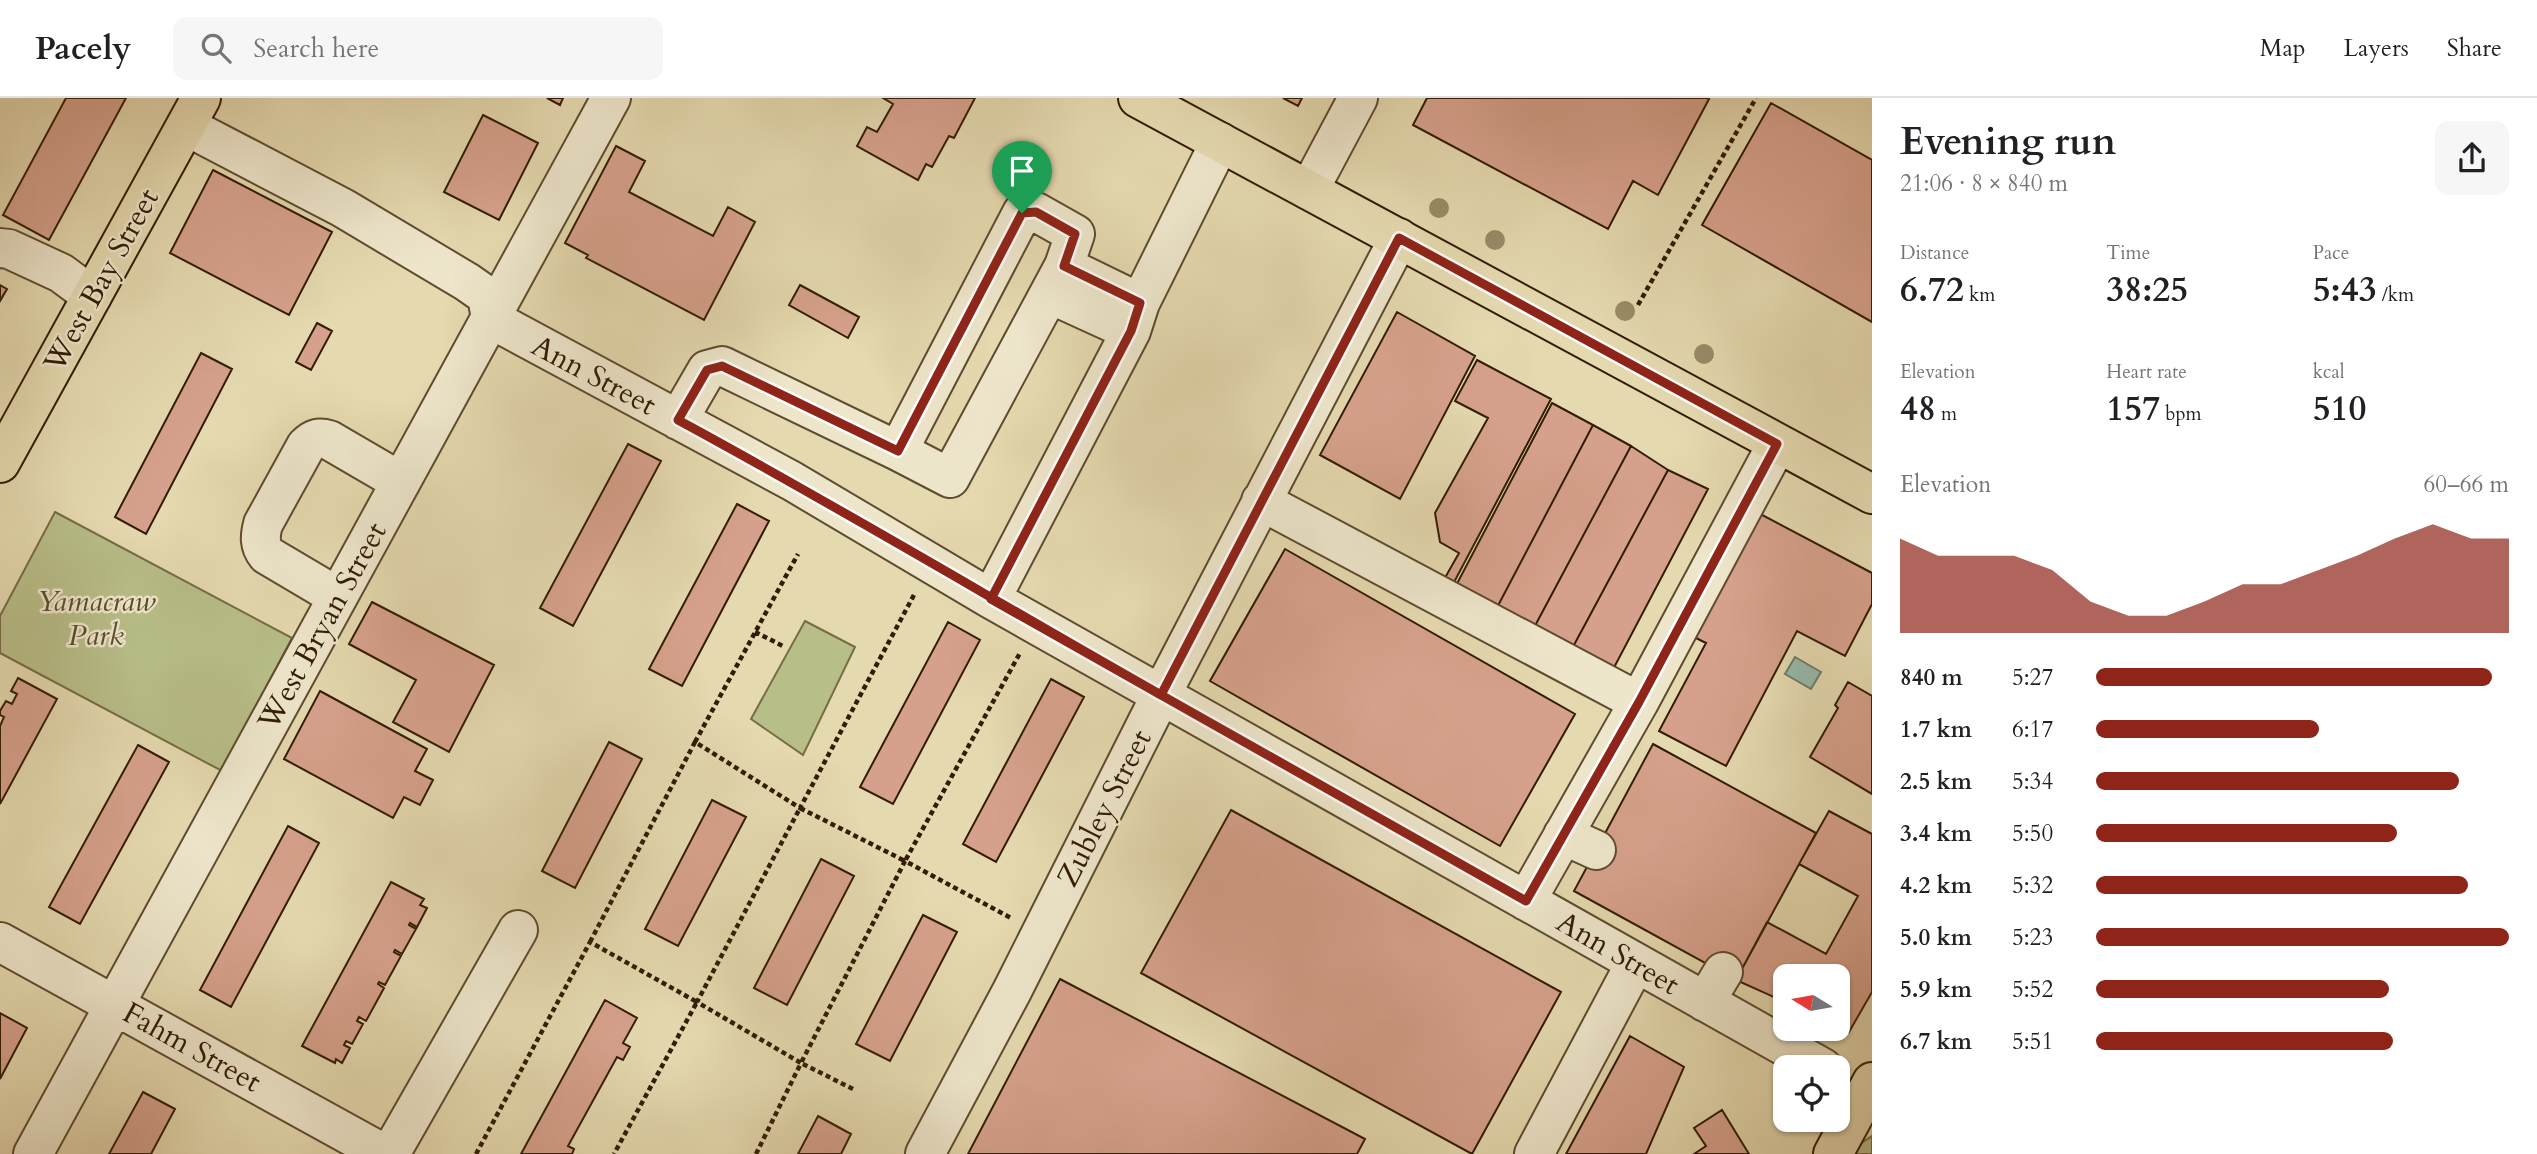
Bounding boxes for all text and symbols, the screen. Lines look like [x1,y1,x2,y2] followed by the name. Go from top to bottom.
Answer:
[173,17,663,80] search box
[35,26,131,71] text: Pacely
[197,29,235,67] icon: search
[253,31,379,66] text: Search here
[2260,32,2306,65] text: Map
[2344,32,2409,65] text: Layers
[2447,32,2502,65] text: Share
[1900,116,2116,168] text: Evening run
[2435,121,2509,195] button: share
[992,141,1052,213] pin
[1003,152,1041,190] icon: arrive
[1900,168,2068,199] text: 21:06 · 8 × 840 m
[34,181,169,380] street label: West Bay Street
[1900,240,1969,266] text: Distance
[2106,240,2150,266] text: Time
[2313,240,2349,266] text: Pace
[1900,266,1964,314] text: 6.72
[2106,266,2188,314] text: 38:25
[2313,266,2377,314] text: 5:43
[1964,282,1995,308] text: km
[2377,282,2414,308] text: /km
[524,325,664,426] street label: Ann Street
[1900,359,1975,385] text: Elevation
[2106,359,2187,385] text: Heart rate
[2313,359,2345,385] text: kcal
[1900,385,1936,433] text: 48
[2106,385,2160,433] text: 157
[2313,385,2366,433] text: 510
[1936,401,1957,427] text: m
[2160,401,2202,427] text: bpm
[1900,469,1991,500] text: Elevation
[2424,469,2509,500] text: 60–66 m
[248,515,397,738] street label: West Bryan Street
[36,581,157,656] park label: Yamacraw Park
[1900,662,1963,693] text: 840 m
[2012,662,2053,693] text: 5:27
[1900,714,1972,745] text: 1.7 km
[2012,714,2053,745] text: 6:17
[1047,722,1162,894] street label: Zubley Street
[1900,766,1972,797] text: 2.5 km
[2012,766,2053,797] text: 5:34
[1900,818,1972,849] text: 3.4 km
[2012,818,2053,849] text: 5:50
[1900,870,1972,901] text: 4.2 km
[2012,870,2053,901] text: 5:32
[1549,902,1687,1005] street label: Ann Street
[1900,922,1972,953] text: 5.0 km
[2012,922,2053,953] text: 5:23
[1773,964,1850,1041] north arrow
[1773,964,1850,1132] map controls
[1900,974,1972,1005] text: 5.9 km
[2012,974,2053,1005] text: 5:52
[115,993,269,1102] street label: Fahm Street
[1900,1026,1972,1057] text: 6.7 km
[2012,1026,2053,1057] text: 5:51
[1773,1055,1850,1132] button: locate

